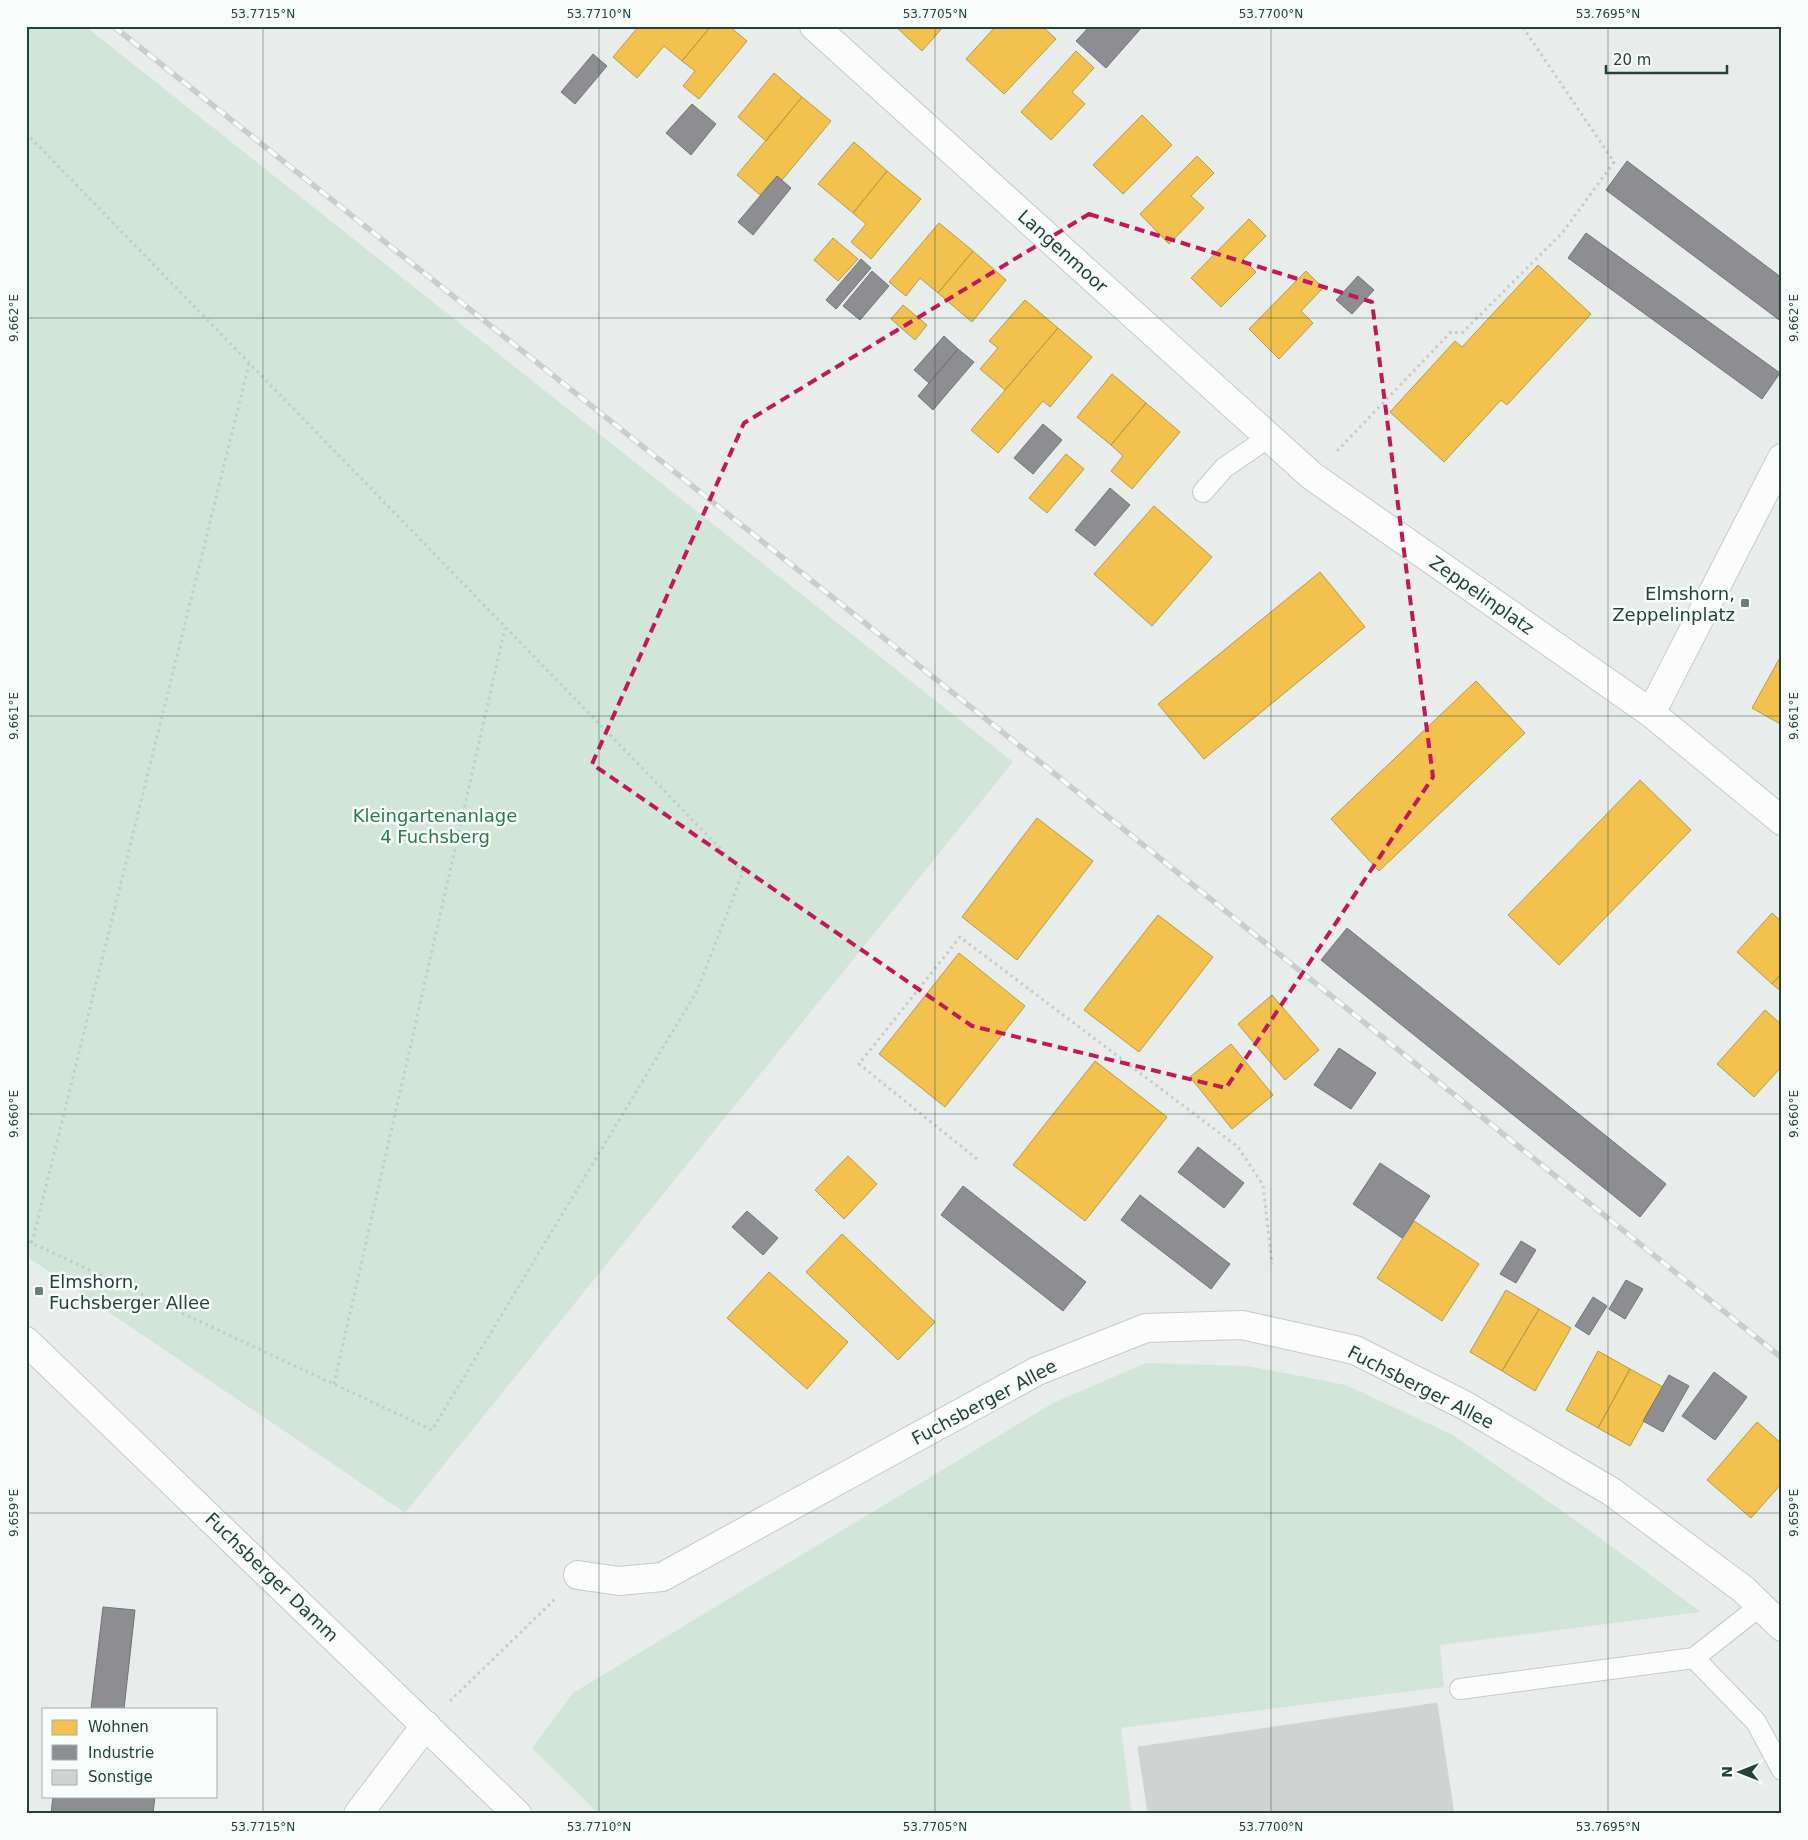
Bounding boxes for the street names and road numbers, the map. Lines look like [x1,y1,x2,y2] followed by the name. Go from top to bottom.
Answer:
[1014,205,1113,297] street label: Langenmoor
[1426,551,1538,639] street label: Zeppelinplatz
[1344,1341,1498,1433] street label: Fuchsberger Allee
[908,1355,1060,1449] street label: Fuchsberger Allee
[201,1508,343,1646] street label: Fuchsberger Damm

